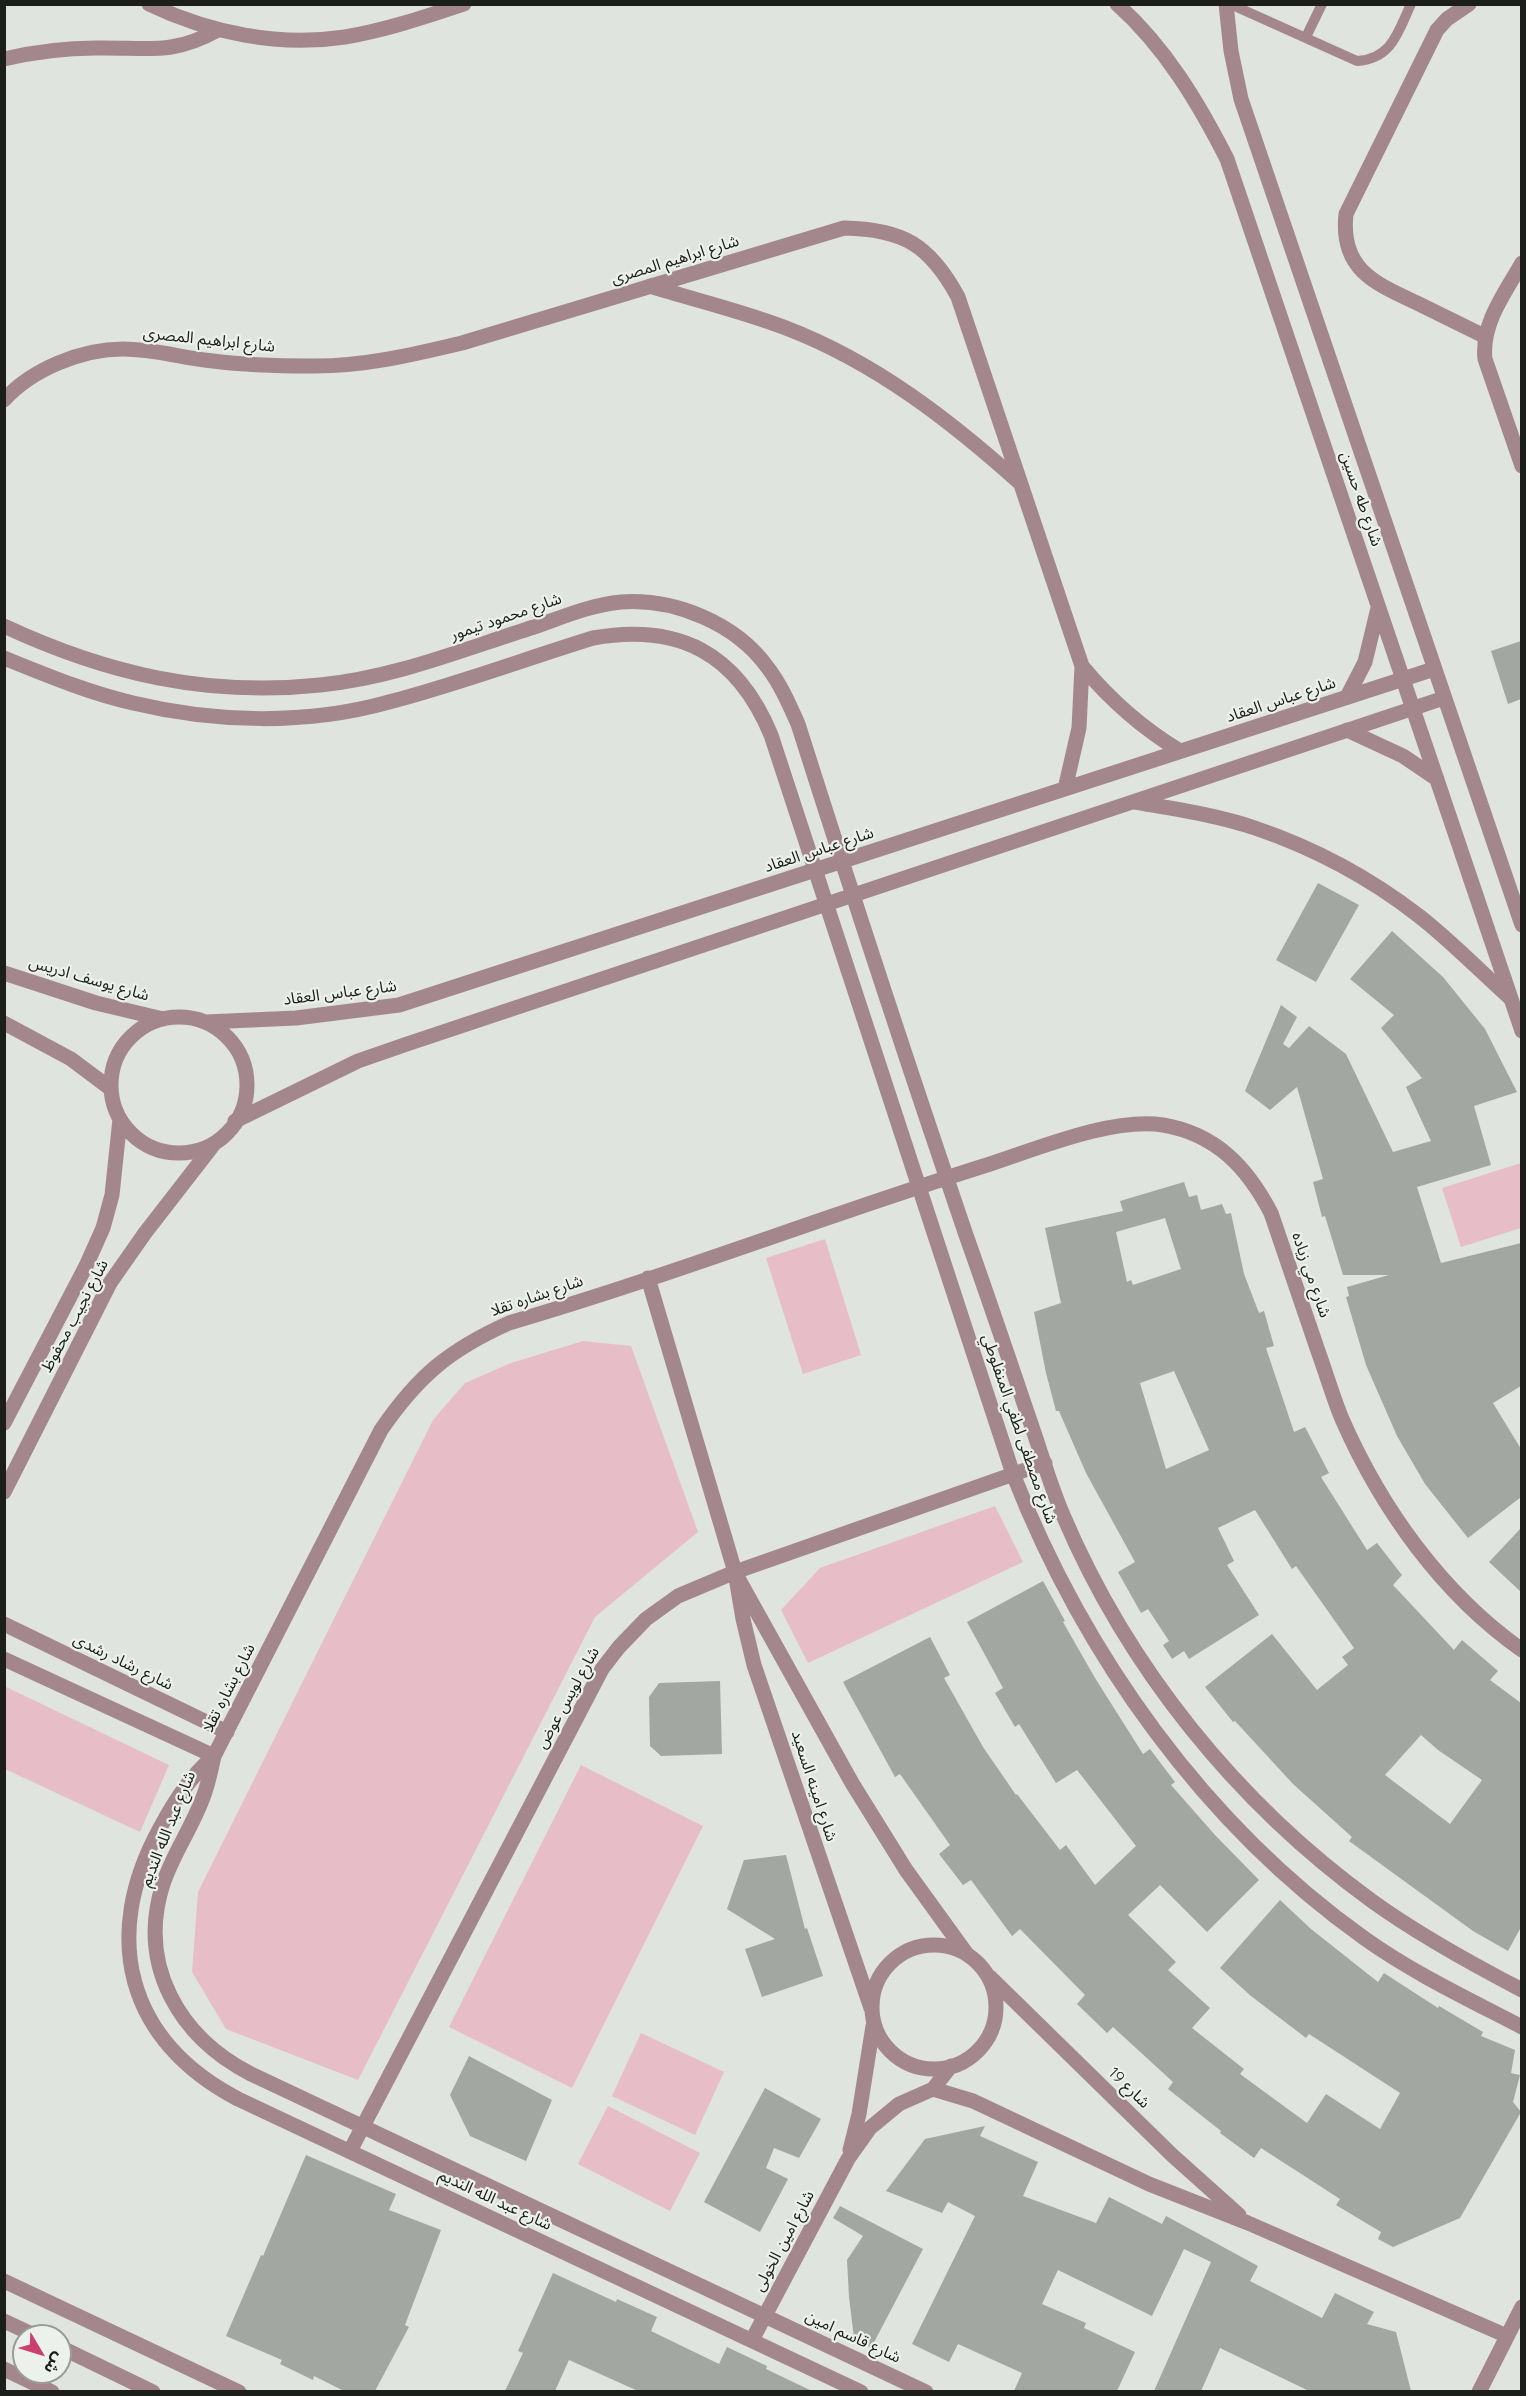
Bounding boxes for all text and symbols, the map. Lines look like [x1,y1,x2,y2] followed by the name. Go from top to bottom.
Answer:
[609,231,741,289] street label: شارع ابراهيم المصرى
[142,324,276,356] street label: شارع ابراهيم المصرى
[1336,449,1386,549] street label: شارع طه حسين
[448,589,564,645] street label: شارع محمود تيمور
[1224,673,1338,727] street label: شارع عباس العقاد
[762,823,876,877] street label: شارع عباس العقاد
[27,953,151,1005] street label: شارع يوسف ادريس
[282,977,398,1009] street label: شارع عباس العقاد
[1287,1230,1335,1320] street label: شارع مي زياده
[37,1257,113,1375] street label: شارع نجيب محفوظ
[488,1271,586,1321] street label: شارع بشاره تقلا
[977,1331,1061,1527] street label: شارع مصطفى لطفي المنفلوطي
[70,1630,176,1694] street label: شارع رشاد رشدى
[199,1641,259,1735] street label: شارع بشاره تقلا
[532,1644,604,1752] street label: شارع لويس عوض
[787,1728,841,1844] street label: شارع امينه السعيد
[136,1769,200,1889] street label: شارع عبد الله النديم
[1104,2064,1154,2112] street label: شارع 19
[435,2165,555,2235] street label: شارع عبد الله النديم
[749,2187,819,2295] street label: شارع امين الخولى
[802,2307,904,2367] street label: شارع قاسم امين
[12,2324,72,2384] north arrow
[40,2349,69,2379] text: ش

